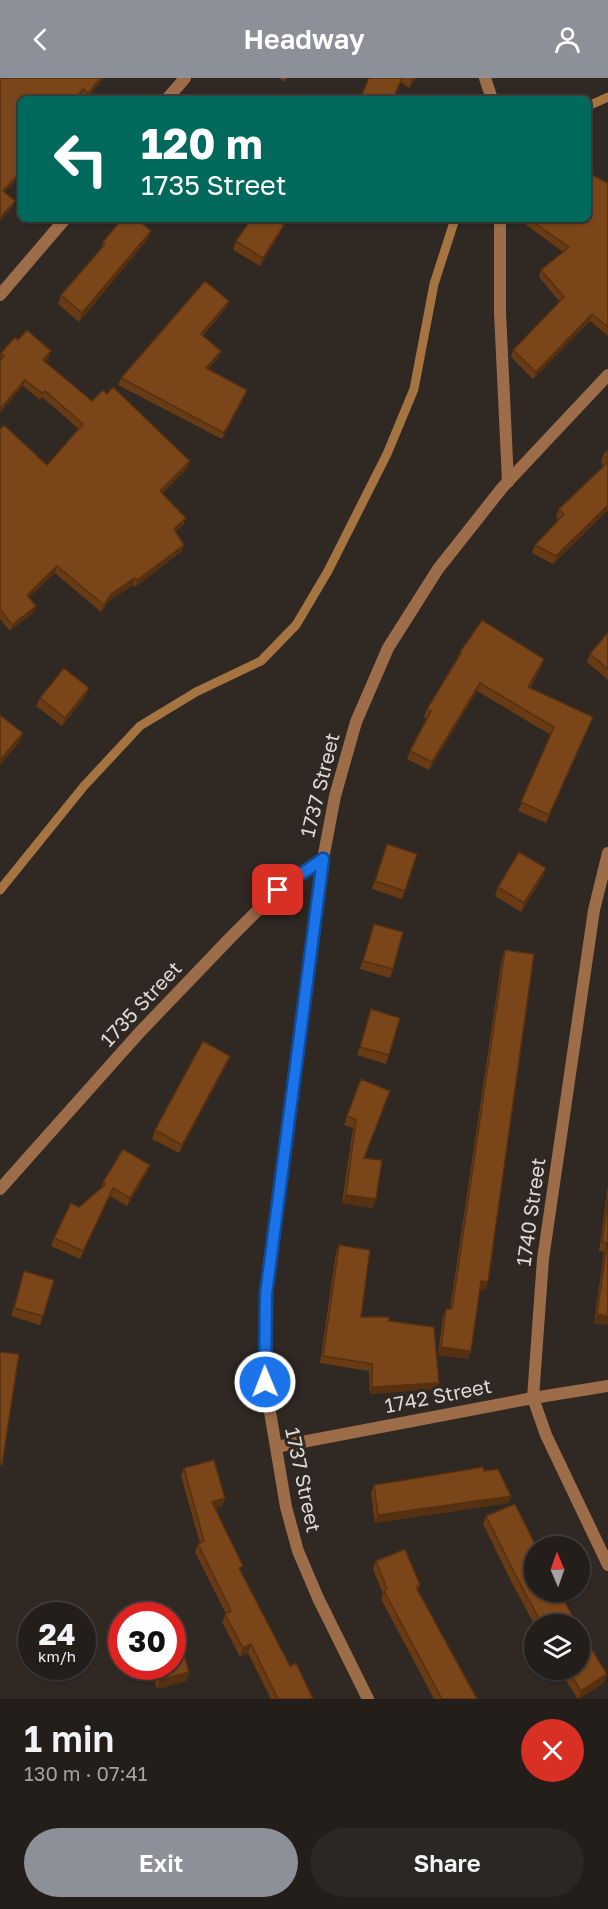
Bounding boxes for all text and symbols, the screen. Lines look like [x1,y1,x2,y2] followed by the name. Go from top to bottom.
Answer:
[24,23,57,56] icon: back
[243,23,365,55] text: Headway
[551,23,584,56] icon: person
[141,118,263,168] text: 120 m
[42,120,120,198] icon: left
[141,169,287,201] text: 1735 Street
[294,730,344,839] street label: 1737 Street
[252,864,303,915] pin
[261,873,294,906] icon: arrive
[95,956,186,1051] street label: 1735 Street
[511,1156,549,1268] street label: 1740 Street
[233,1350,297,1414] position arrow
[382,1373,493,1417] street label: 1742 Street
[281,1425,327,1535] street label: 1737 Street
[524,1536,590,1602] north arrow
[524,1536,590,1680] map controls
[108,1602,186,1680] speed limit sign: 30
[524,1614,590,1680] button: layers
[38,1616,76,1652] text: 24
[38,1647,76,1665] text: km/h
[24,1717,114,1760] text: 1 min
[521,1719,584,1782] button: close
[24,1761,147,1785] text: 130 m · 07:41
[24,1828,298,1897] button: Exit
[310,1828,584,1897] button: Share

